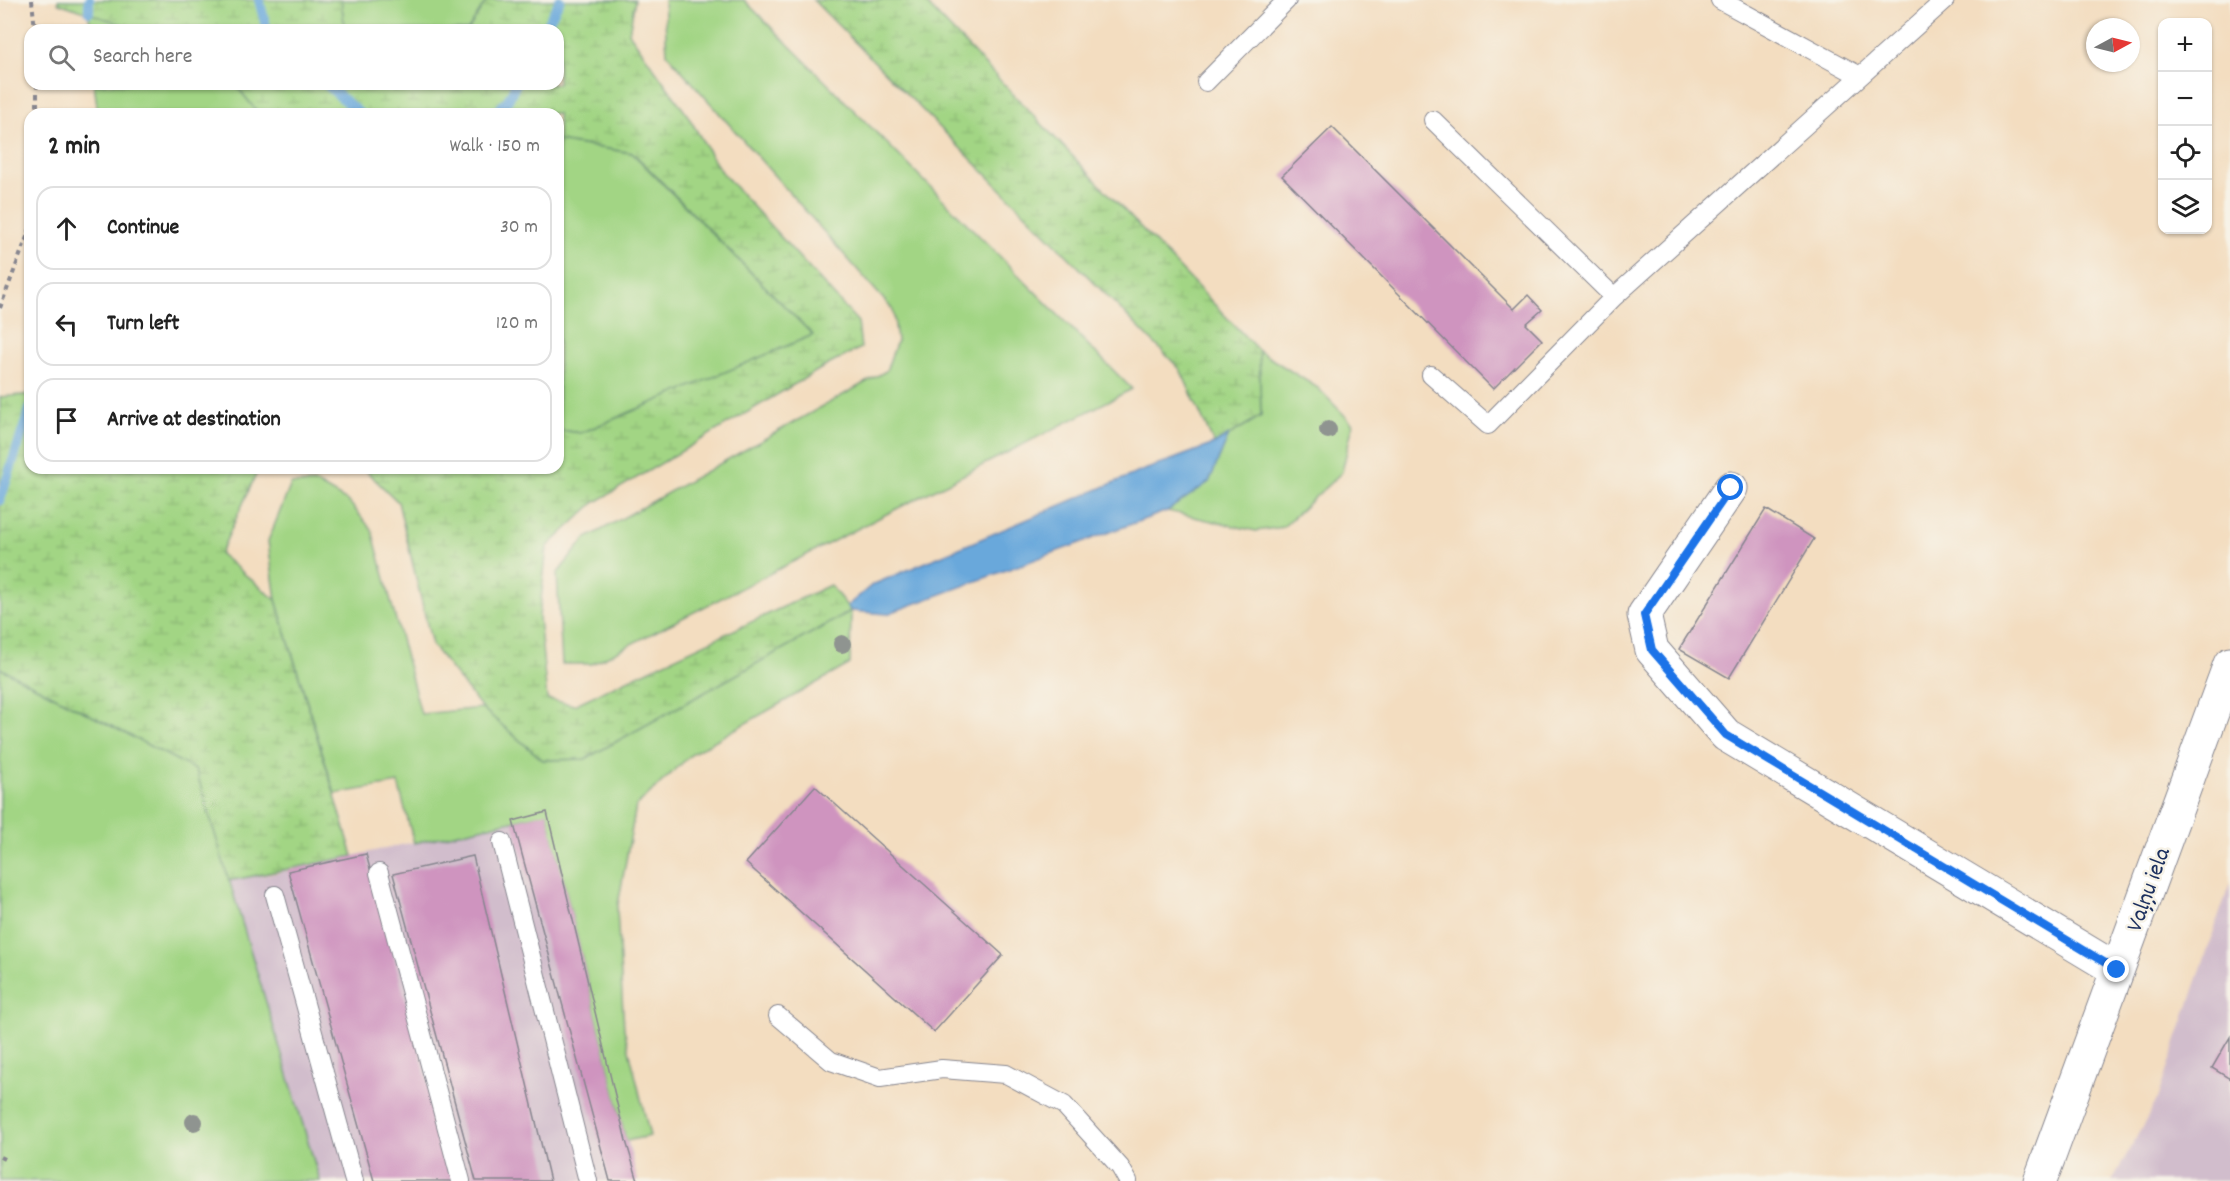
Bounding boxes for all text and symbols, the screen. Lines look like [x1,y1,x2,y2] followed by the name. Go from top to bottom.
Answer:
[2086,18,2140,72] north arrow
[2158,18,2212,234] map controls
[2158,18,2212,72] button: +
[24,24,564,90] search box
[45,41,78,74] icon: search
[93,42,192,73] text: Search here
[2158,72,2212,126] button: −
[2158,126,2212,180] button: locate
[48,129,100,166] text: 2 min
[450,133,540,161] text: Walk · 150 m
[2158,180,2212,234] button: layers
[50,212,83,245] icon: ahead
[107,213,179,244] text: Continue
[500,214,538,242] text: 30 m
[50,308,83,341] icon: left
[107,309,179,340] text: Turn left
[496,310,538,338] text: 120 m
[50,404,83,437] icon: arrive
[107,405,281,436] text: Arrive at destination
[1717,474,1743,500] route start
[2119,842,2181,937] street label: Vaļņu iela
[2103,956,2129,982] route end

